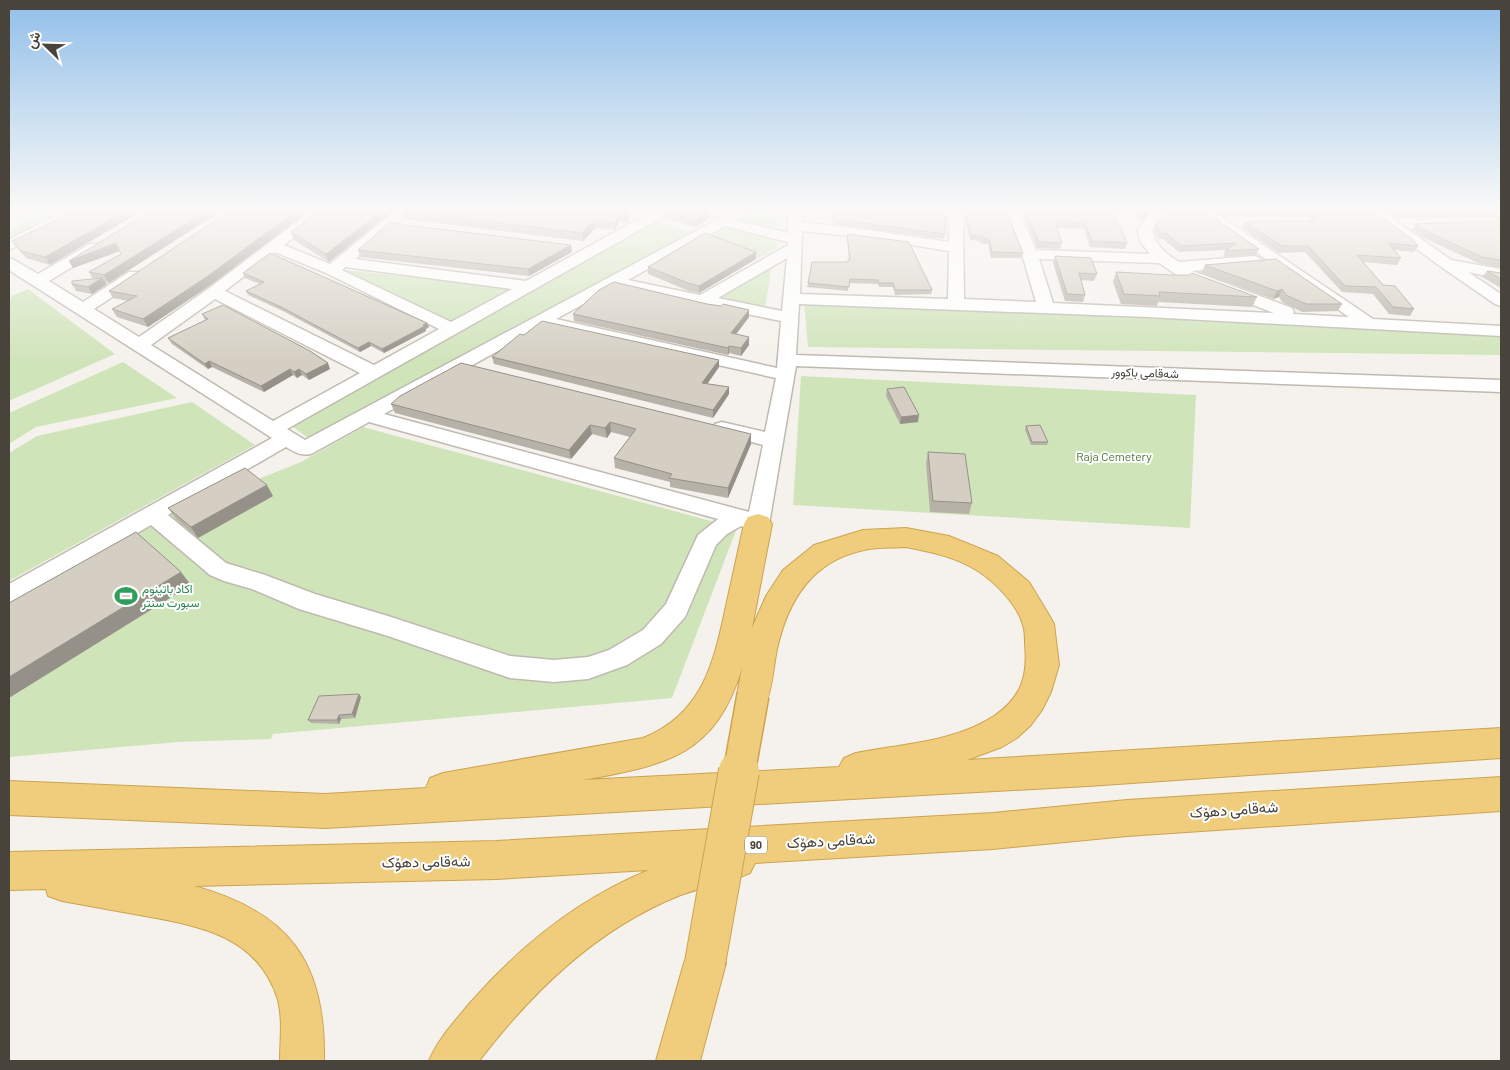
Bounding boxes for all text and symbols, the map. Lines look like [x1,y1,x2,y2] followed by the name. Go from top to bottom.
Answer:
[20,20,70,70] north arrow
[21,29,45,51] text: ش
[1110,364,1179,382] street label: شەقامی باکوور
[1076,449,1152,463] park label: Raja Cemetery
[141,581,199,611] place label: اكاد باتينوم سبورت سنتر
[113,583,139,609] sports icon: اكاد باتينوم سبورت سنتر
[1189,797,1279,823] street label: شەقامی دهۆک
[786,829,876,853] street label: شەقامی دهۆک
[745,836,767,854] road number: 90
[381,851,471,873] street label: شەقامی دهۆک

